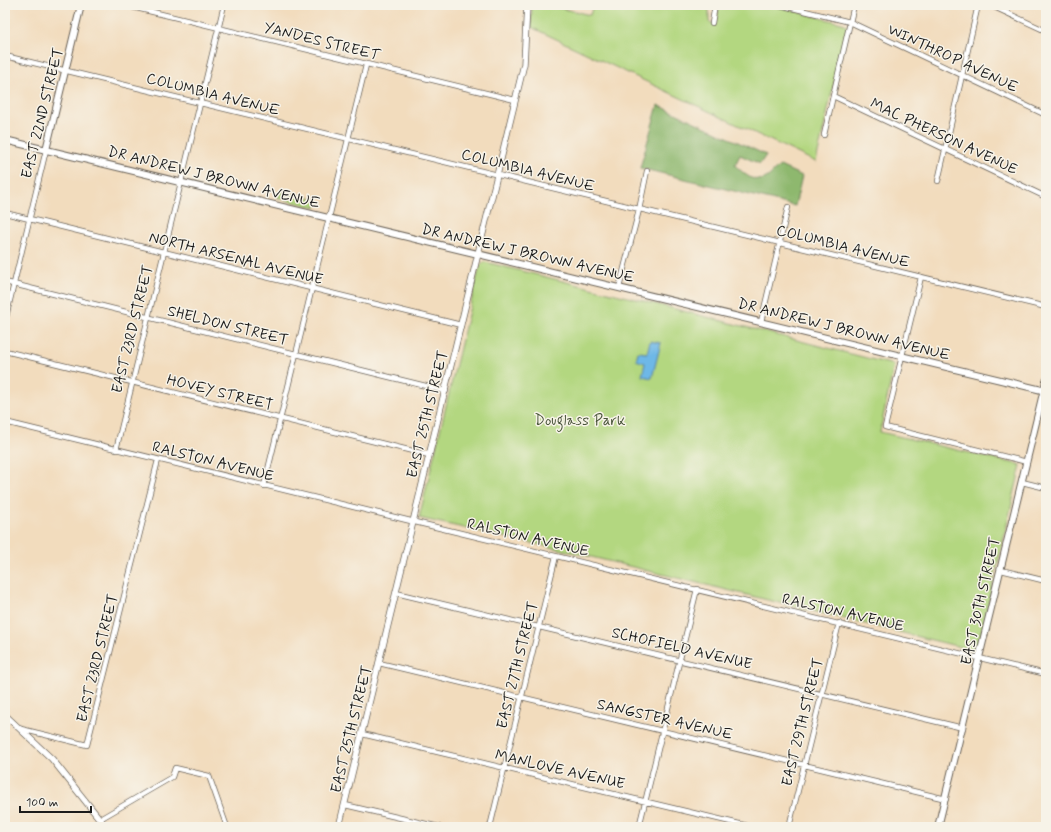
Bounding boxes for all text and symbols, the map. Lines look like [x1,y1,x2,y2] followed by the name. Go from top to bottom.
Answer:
[262,18,383,66] street label: YANDES STREET
[884,20,1021,98] street label: WINTHROP AVENUE
[17,46,69,181] street label: EAST 22ND STREET
[144,69,282,121] street label: COLUMBIA AVENUE
[867,94,1021,180] street label: MAC PHERSON AVENUE
[106,142,322,214] street label: DR ANDREW J BROWN AVENUE
[459,145,597,197] street label: COLUMBIA AVENUE
[419,220,636,288] street label: DR ANDREW J BROWN AVENUE
[774,221,912,273] street label: COLUMBIA AVENUE
[147,228,325,290] street label: NORTH ARSENAL AVENUE
[107,263,159,395] street label: EAST 23RD STREET
[736,294,952,366] street label: DR ANDREW J BROWN AVENUE
[165,301,290,351] street label: SHELDON STREET
[402,348,454,480] street label: EAST 25TH STREET
[164,370,275,416] street label: HOVEY STREET
[535,411,626,432] park label: Douglass Park
[150,437,276,487] street label: RALSTON AVENUE
[465,514,591,562] street label: RALSTON AVENUE
[957,535,1005,667] street label: EAST 30TH STREET
[780,589,906,637] street label: RALSTON AVENUE
[72,592,124,724] street label: EAST 23RD STREET
[493,600,543,731] street label: EAST 27TH STREET
[610,623,754,675] street label: SCHOFIELD AVENUE
[777,656,829,789] street label: EAST 29TH STREET
[326,663,378,795] street label: EAST 25TH STREET
[595,695,735,745] street label: SANGSTER AVENUE
[493,745,627,795] street label: MANLOVE AVENUE
[20,788,91,814] scale bar
[26,795,58,811] text: 100 m

